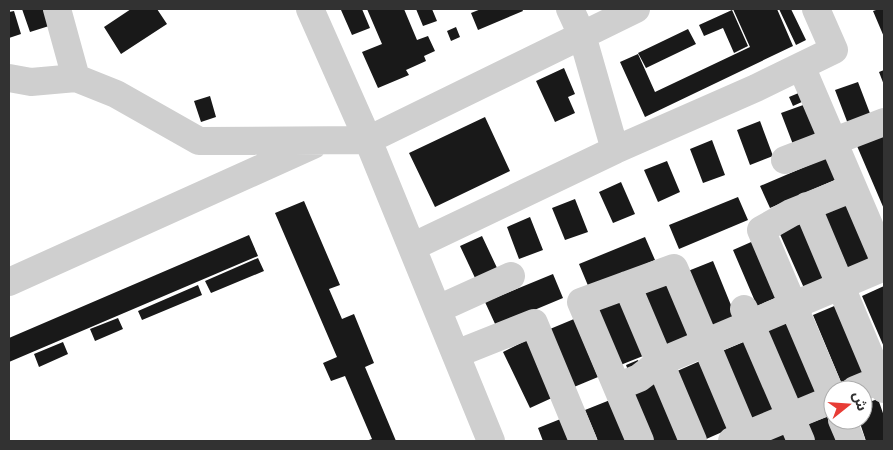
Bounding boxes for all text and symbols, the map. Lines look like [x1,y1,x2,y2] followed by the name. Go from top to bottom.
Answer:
[823,380,873,430] north arrow
[850,390,871,413] text: ش

